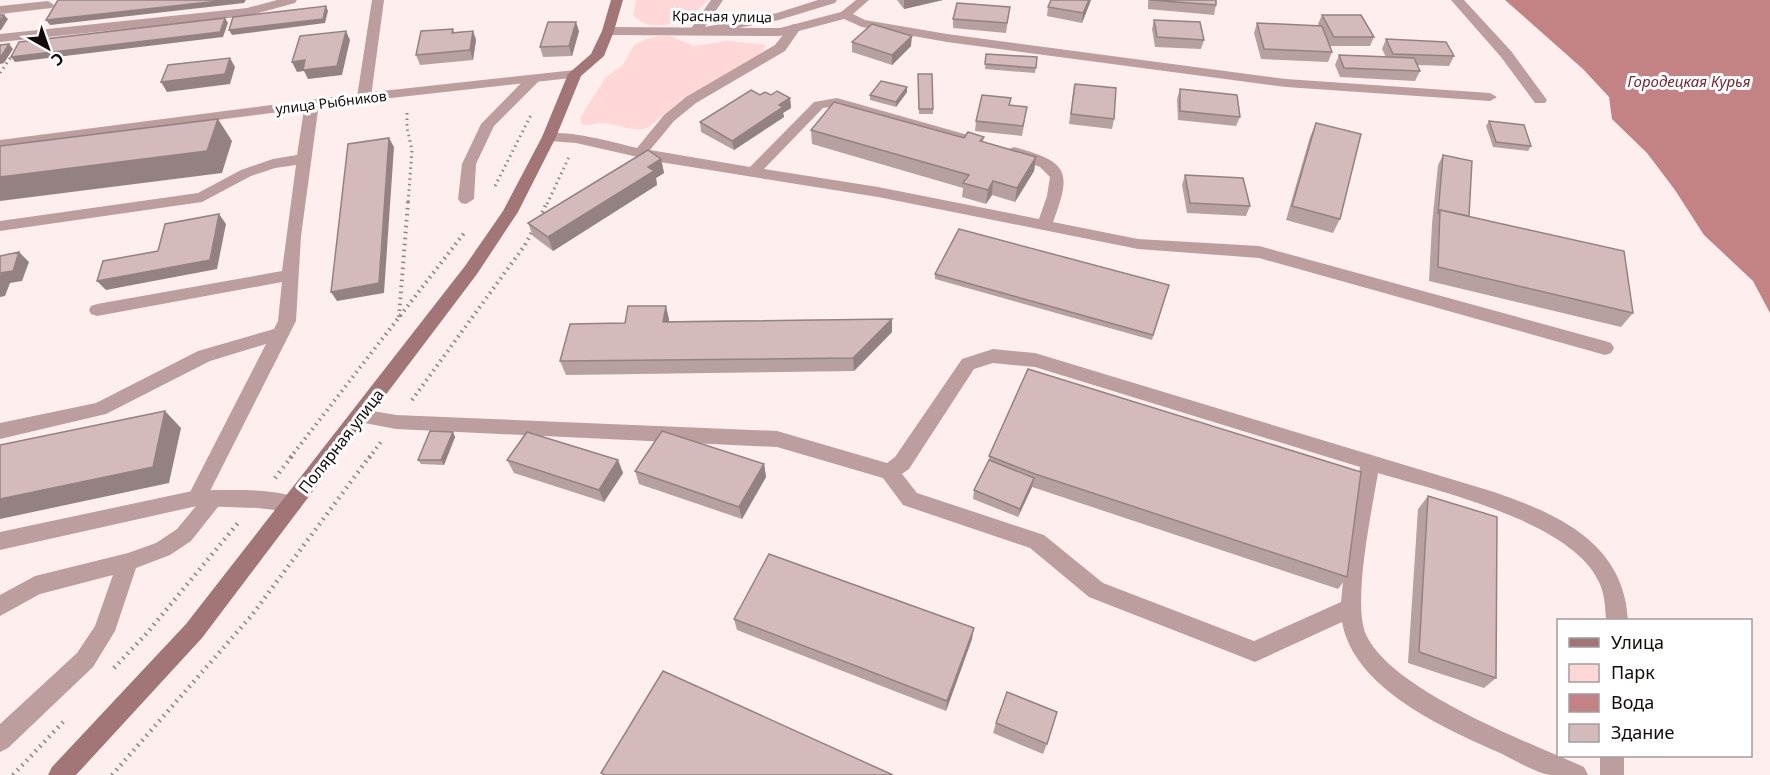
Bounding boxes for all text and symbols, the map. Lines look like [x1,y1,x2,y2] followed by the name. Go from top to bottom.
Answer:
[672,6,772,26] street label: Красная улица
[18,18,78,78] north arrow
[47,48,69,71] text: С
[1628,71,1751,91] water label: Городецкая Курья
[275,86,388,118] street label: улица Рыбников
[293,384,389,498] street label: Полярная улица
[1557,619,1752,757] legend
[1611,630,1664,654] text: Улица
[1611,660,1655,684] text: Парк
[1611,690,1654,714] text: Вода
[1611,720,1675,744] text: Здание

